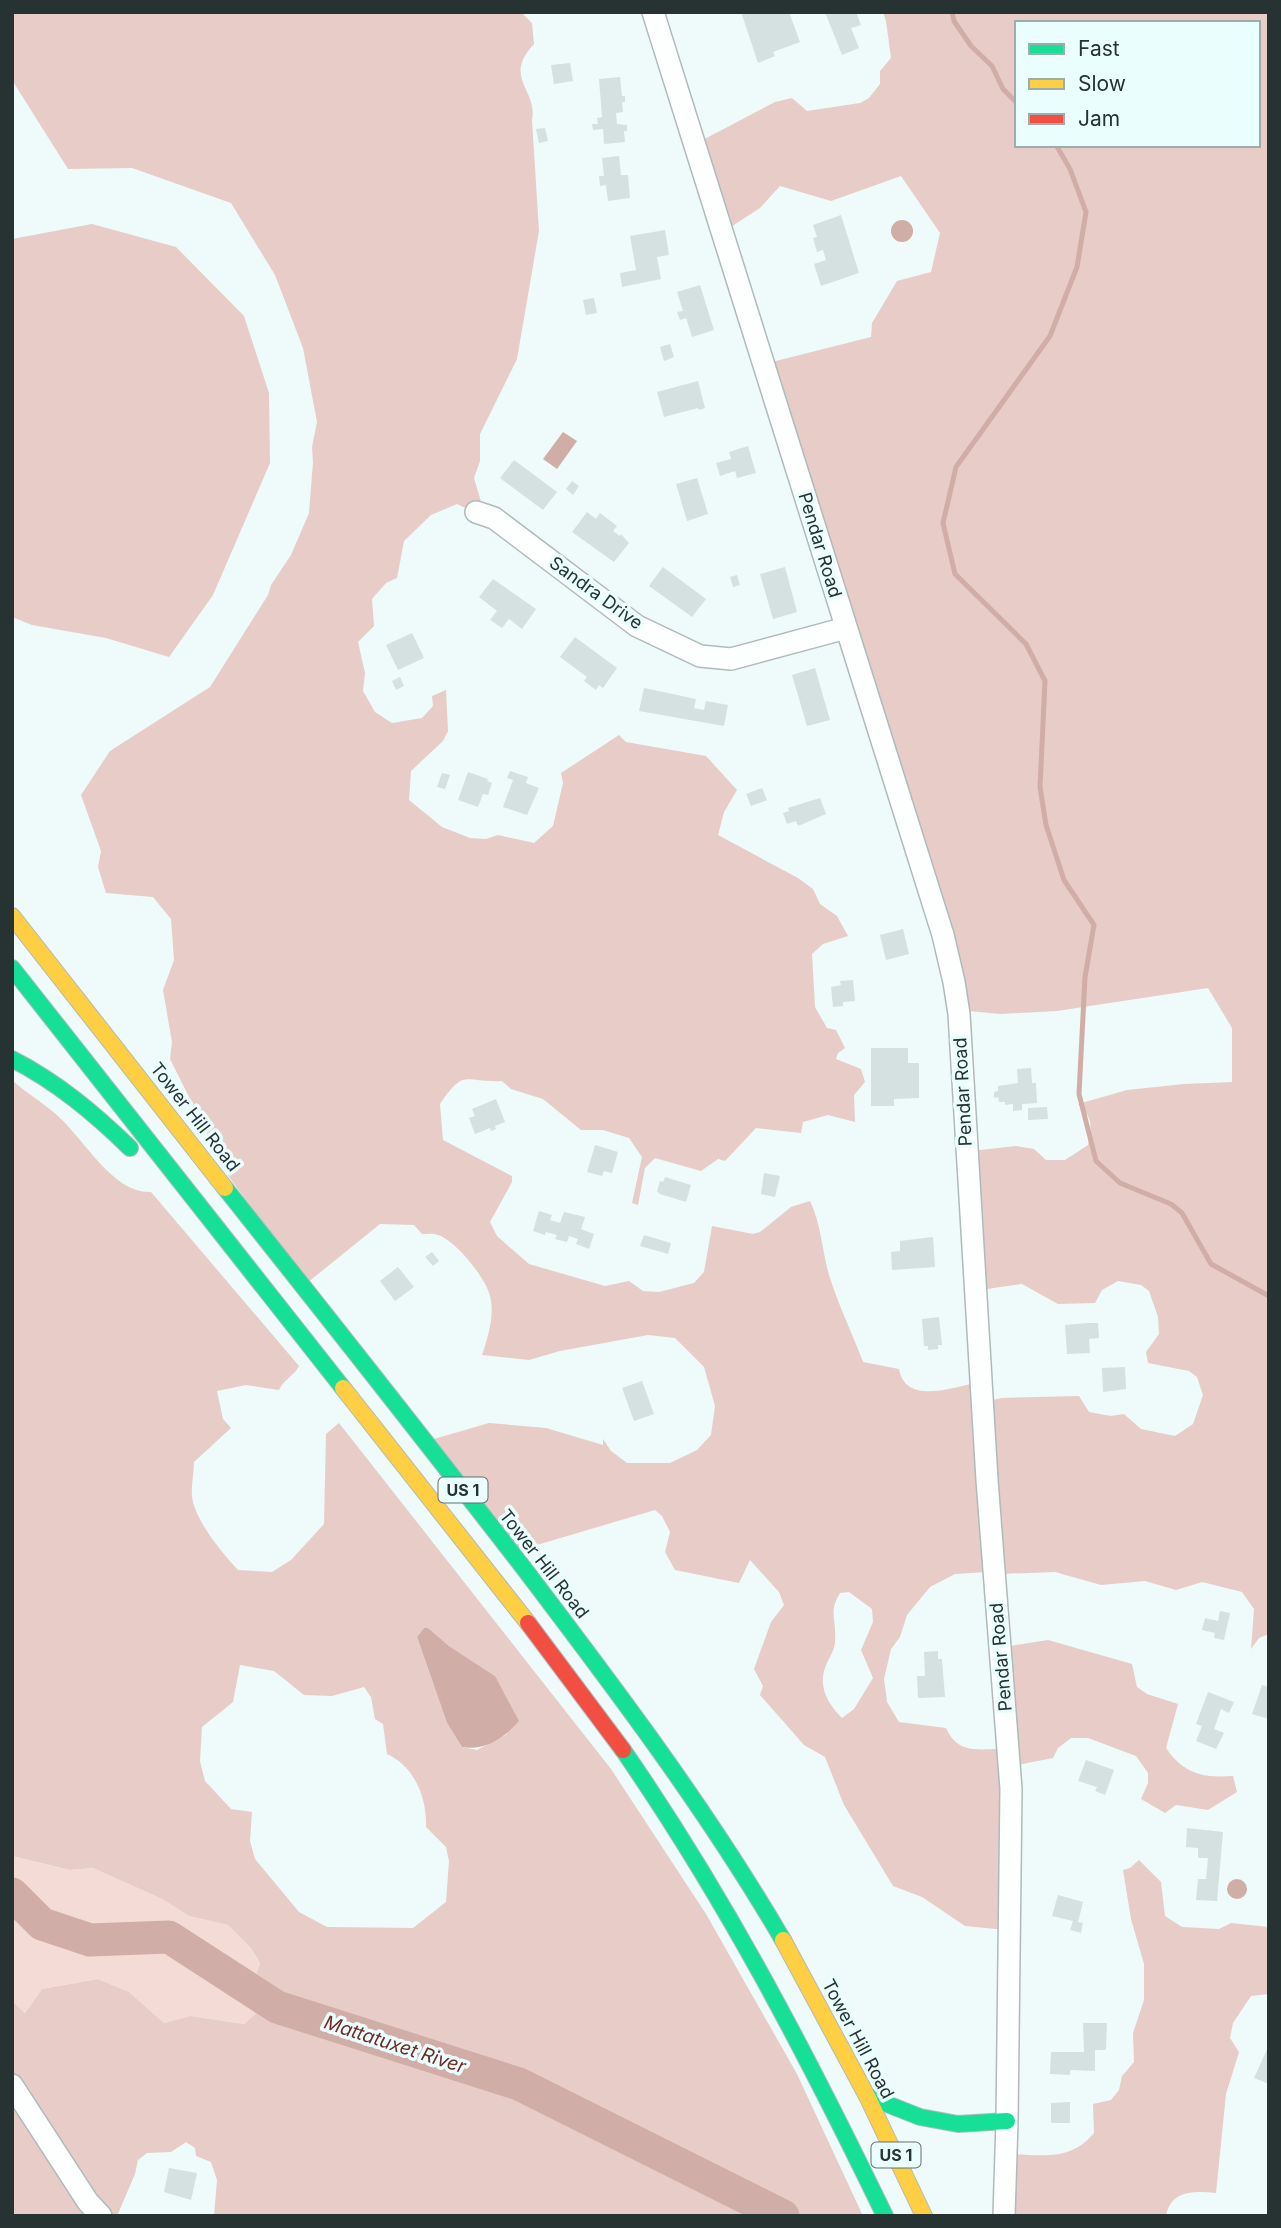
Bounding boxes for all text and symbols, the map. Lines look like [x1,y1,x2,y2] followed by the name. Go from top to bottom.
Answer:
[1015,21,1260,147] legend
[1078,36,1120,61] text: Fast
[1078,71,1126,96] text: Slow
[1078,106,1120,131] text: Jam
[795,490,846,600] street label: Pendar Road
[546,552,647,633] street label: Sandra Drive
[949,1037,976,1147] street label: Pendar Road
[146,1058,244,1175] street label: Tower Hill Road
[438,1478,488,1502] road number: US 1
[495,1505,593,1622] street label: Tower Hill Road
[985,1602,1016,1712] street label: Pendar Road
[818,1975,899,2102] street label: Tower Hill Road
[321,2011,469,2078] water label: Mattatuxet River
[872,2142,920,2168] road number: US 1

